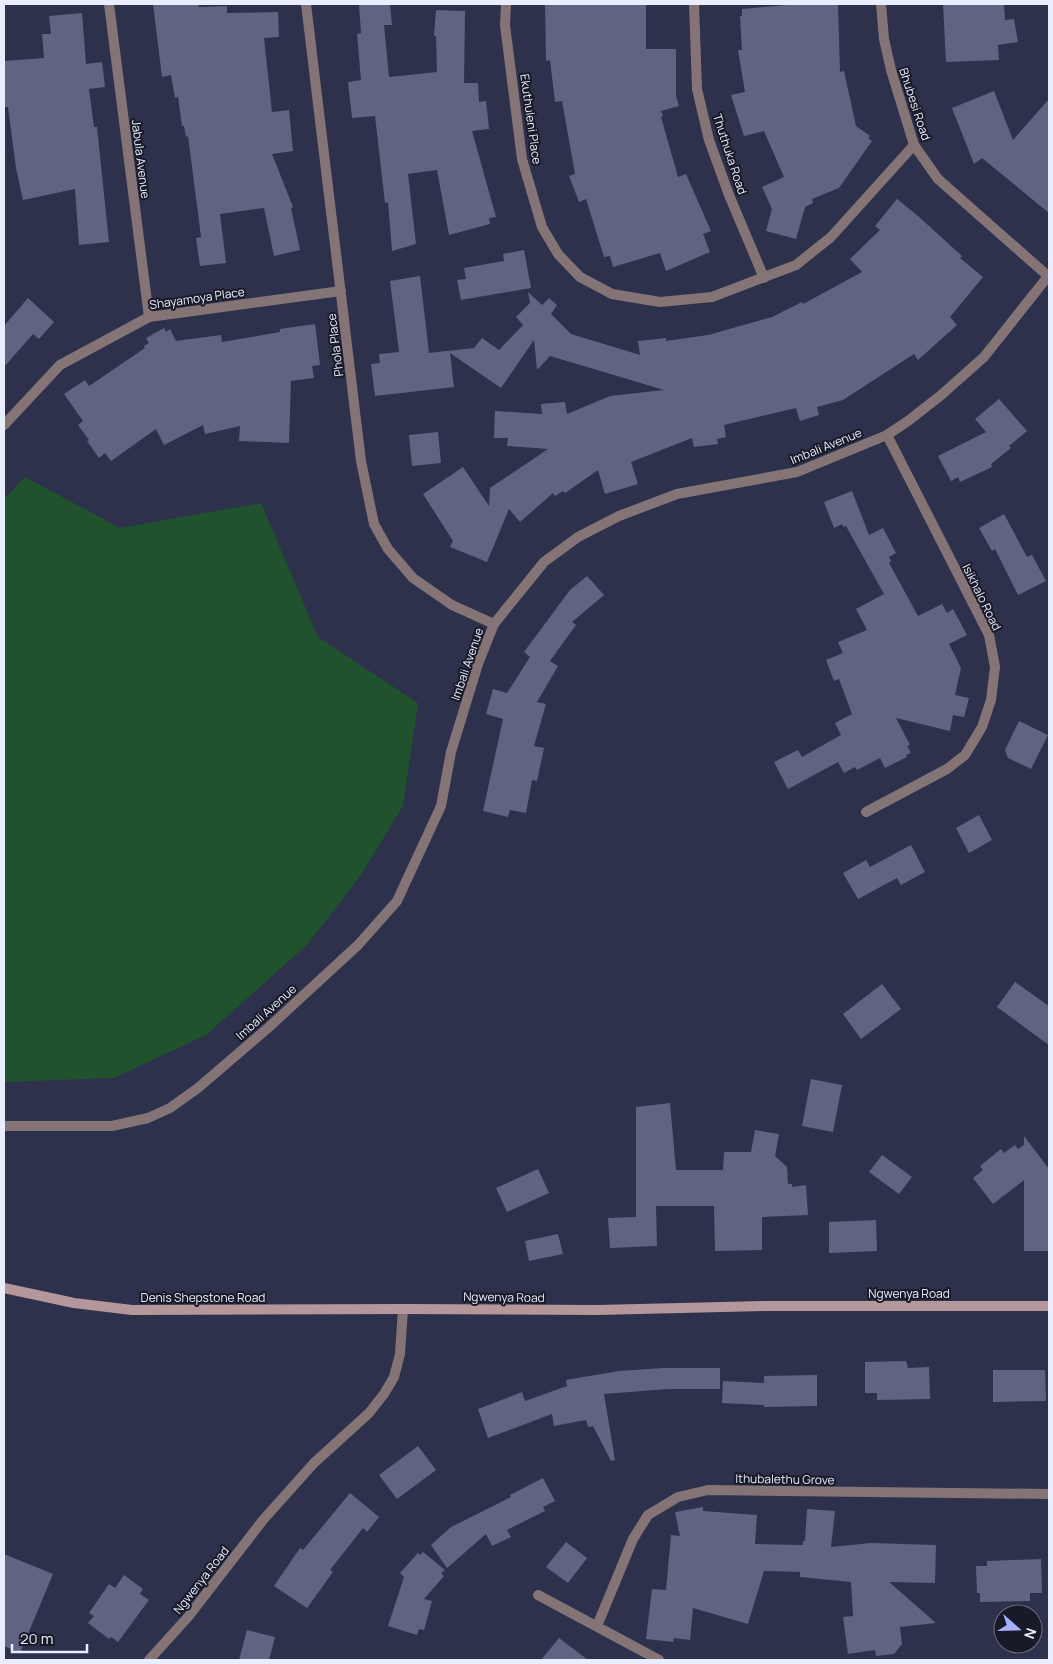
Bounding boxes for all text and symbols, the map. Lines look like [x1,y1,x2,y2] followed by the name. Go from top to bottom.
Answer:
[895,65,935,143] street label: Bhubesi Road
[516,73,546,165] street label: Ekuthuleni Place
[709,111,751,197] street label: Thuthuka Road
[128,119,154,199] street label: Jabula Avenue
[148,283,246,313] street label: Shayamoya Place
[323,312,347,378] street label: Phola Place
[788,424,864,468] street label: Imbali Avenue
[958,561,1006,633] street label: Isikhalo Road
[447,625,487,703] street label: Imbali Avenue
[232,980,300,1044] street label: Imbali Avenue
[868,1285,950,1302] street label: Ngwenya Road
[463,1288,545,1306] street label: Ngwenya Road
[141,1289,265,1306] street label: Denis Shepstone Road
[735,1470,835,1488] street label: Ithubalethu Grove
[169,1543,233,1617] street label: Ngwenya Road
[993,1604,1043,1654] north arrow
[12,1622,88,1654] scale bar
[1020,1626,1041,1642] text: N
[20,1628,53,1649] text: 20 m

